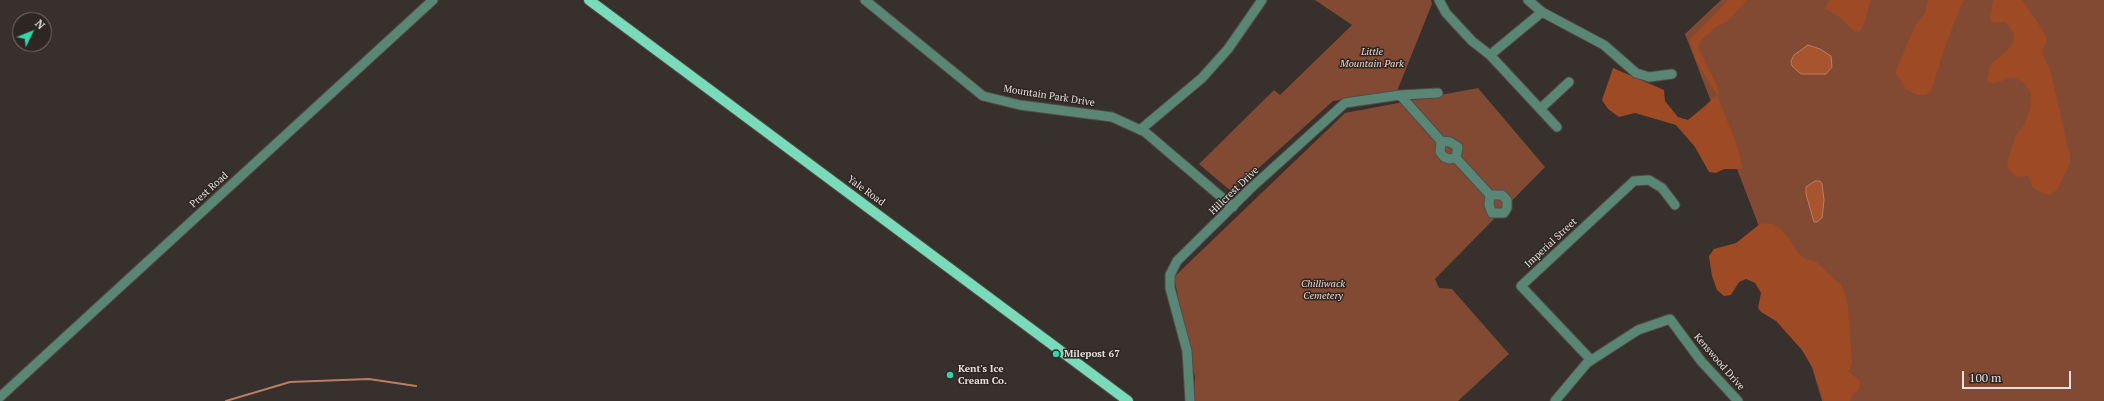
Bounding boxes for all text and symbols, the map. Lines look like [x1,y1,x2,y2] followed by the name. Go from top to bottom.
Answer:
[12,12,52,52] north arrow
[32,17,48,32] text: N
[1340,46,1404,70] park label: Little Mountain Park
[1002,83,1096,109] street label: Mountain Park Drive
[1207,164,1261,218] street label: Hillcrest Drive
[187,170,231,210] street label: Prest Road
[845,173,887,209] street label: Yale Road
[1522,216,1580,270] street label: Imperial Street
[1301,278,1345,302] park label: Chilliwack Cemetery
[1691,331,1747,393] street label: Kenswood Drive
[1064,348,1120,360] place label: Milepost 67
[1051,349,1061,359] marker: Milepost 67
[958,363,1007,386] place label: Kent's Ice Cream Co.
[1964,363,2073,389] scale bar
[945,370,955,380] marker: Kent's Ice Cream Co.
[1969,370,2001,385] text: 100 m

